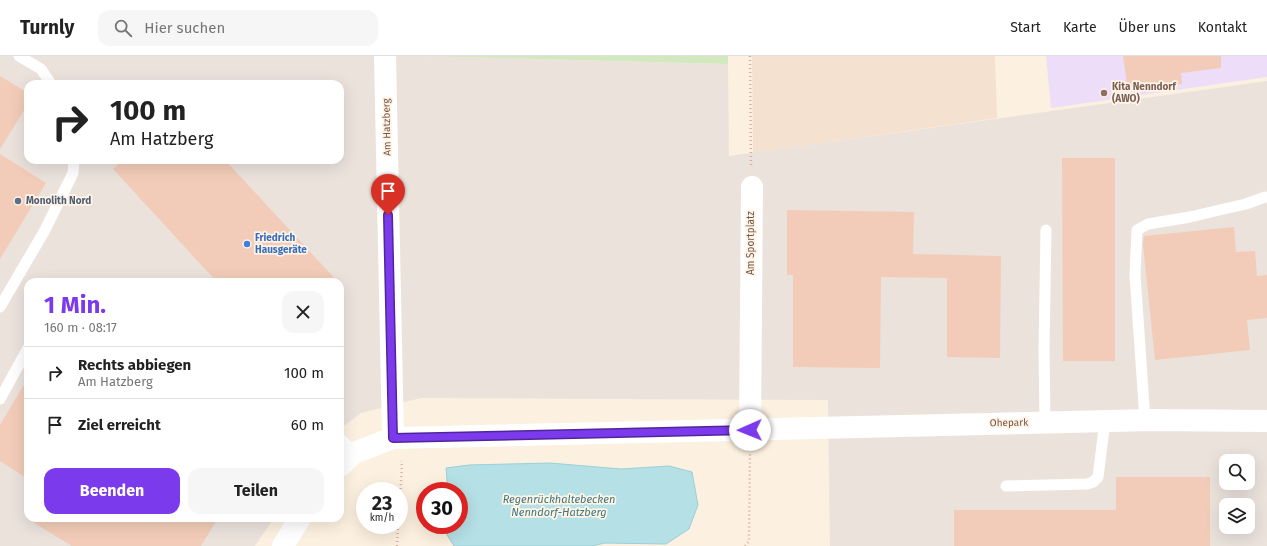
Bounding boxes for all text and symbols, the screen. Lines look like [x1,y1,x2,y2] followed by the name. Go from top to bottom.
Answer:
[98,10,378,46] search box
[20,16,74,39] text: Turnly
[112,17,134,39] icon: search
[144,19,225,37] text: Hier suchen
[1010,19,1041,36] text: Start
[1063,19,1097,36] text: Karte
[1119,19,1176,36] text: Über uns
[1198,19,1247,36] text: Kontakt
[1112,81,1177,105] place label: Kita Nenndorf (AWO)
[1099,88,1109,98] marker: Kita Nenndorf (AWO)
[110,94,186,127] text: 100 m
[44,96,96,148] icon: right
[380,97,394,156] street label: Am Hatzberg
[110,128,213,150] text: Am Hatzberg
[371,174,405,215] pin
[377,180,399,202] icon: arrive
[26,195,91,207] place label: Monolith Nord
[13,196,23,206] marker: Monolith Nord
[745,210,757,275] street label: Am Sportplatz
[255,232,307,256] place label: Friedrich Hausgeräte
[242,239,252,249] marker: Friedrich Hausgeräte
[44,291,106,319] text: 1 Min.
[282,291,324,333] button: close
[44,320,117,335] text: 160 m · 08:17
[78,356,191,374] text: Rechts abbiegen
[44,362,66,384] icon: right
[284,364,324,382] text: 100 m
[78,374,153,389] text: Am Hatzberg
[729,409,771,451] position arrow
[44,414,66,436] icon: arrive
[78,416,161,434] text: Ziel erreicht
[291,416,324,434] text: 60 m
[990,417,1029,429] street label: Ohepark
[1219,454,1255,534] map controls
[1219,454,1255,490] button: search
[44,468,180,514] button: Beenden
[188,468,324,514] button: Teilen
[416,482,468,534] speed limit sign: 30
[372,491,392,515] text: 23
[503,493,615,519] water label: Regenrückhaltebecken Nenndorf-Hatzberg
[1219,498,1255,534] button: layers
[370,512,394,524] text: km/h

